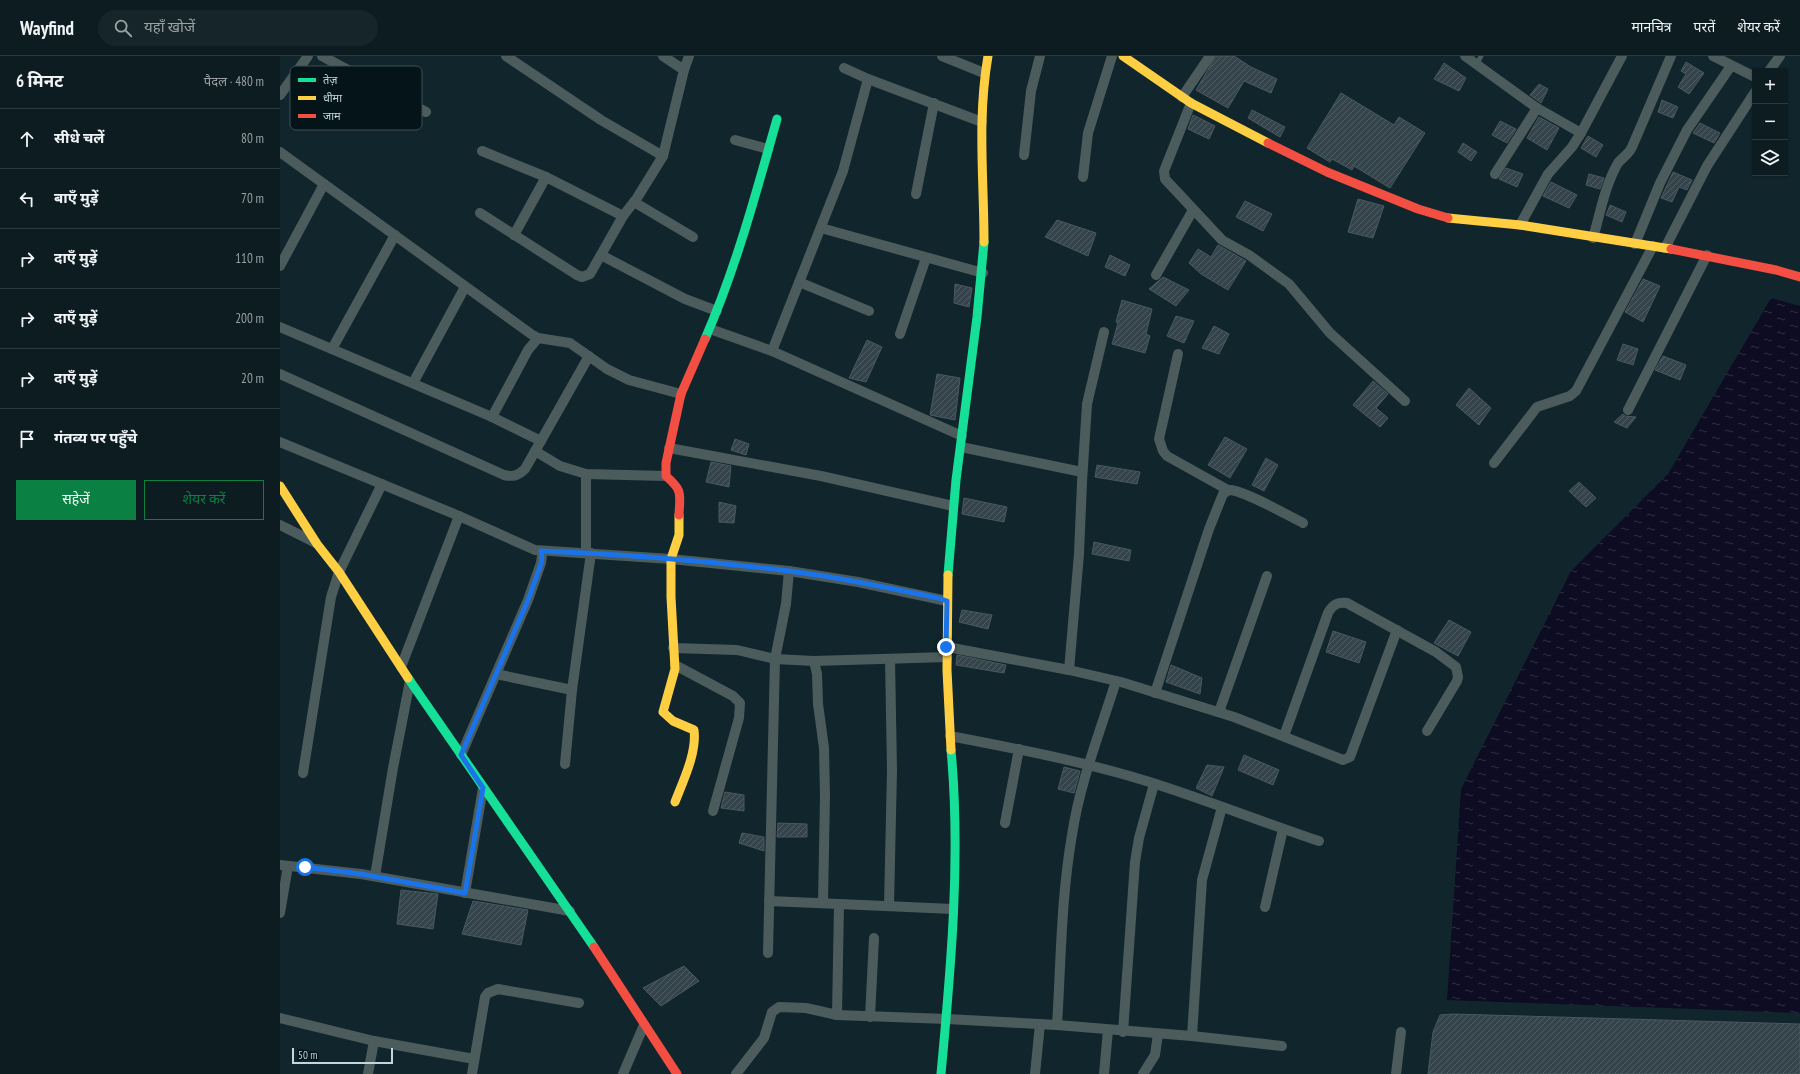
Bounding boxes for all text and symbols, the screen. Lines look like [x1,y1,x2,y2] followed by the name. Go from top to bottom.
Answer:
[98,10,378,46] search box
[20,16,74,40] text: Wayfind
[112,17,134,39] icon: search
[144,17,195,36] text: यहाँ खोजें
[1632,18,1672,36] text: मानचित्र
[1694,18,1715,36] text: परतें
[1737,18,1780,36] text: शेयर करें
[290,66,422,130] legend
[1752,68,1788,176] map controls
[1752,68,1788,104] button: +
[16,70,63,92] text: 6 मिनट
[204,73,264,90] text: पैदल · 480 m
[323,73,338,87] text: तेज़
[323,91,342,105] text: धीमा
[1752,104,1788,140] button: −
[323,109,341,123] text: जाम
[16,128,38,150] icon: ahead
[54,128,104,147] text: सीधे चलें
[241,130,264,147] text: 80 m
[1752,140,1788,176] button: layers
[16,188,38,210] icon: left
[54,188,98,207] text: बाएँ मुड़ें
[241,190,264,207] text: 70 m
[16,248,38,270] icon: right
[54,248,97,267] text: दाएँ मुड़ें
[235,250,264,267] text: 110 m
[16,308,38,330] icon: right
[54,308,97,327] text: दाएँ मुड़ें
[235,310,264,327] text: 200 m
[16,368,38,390] icon: right
[54,368,97,387] text: दाएँ मुड़ें
[241,370,264,387] text: 20 m
[16,428,38,450] icon: arrive
[54,428,137,447] text: गंतव्य पर पहुँचे
[16,480,136,520] button: सहेजें
[144,480,264,520] button: शेयर करें
[937,638,955,656] route end
[296,858,314,876] route start
[292,1046,393,1065] scale bar
[298,1048,317,1062] text: 50 m

